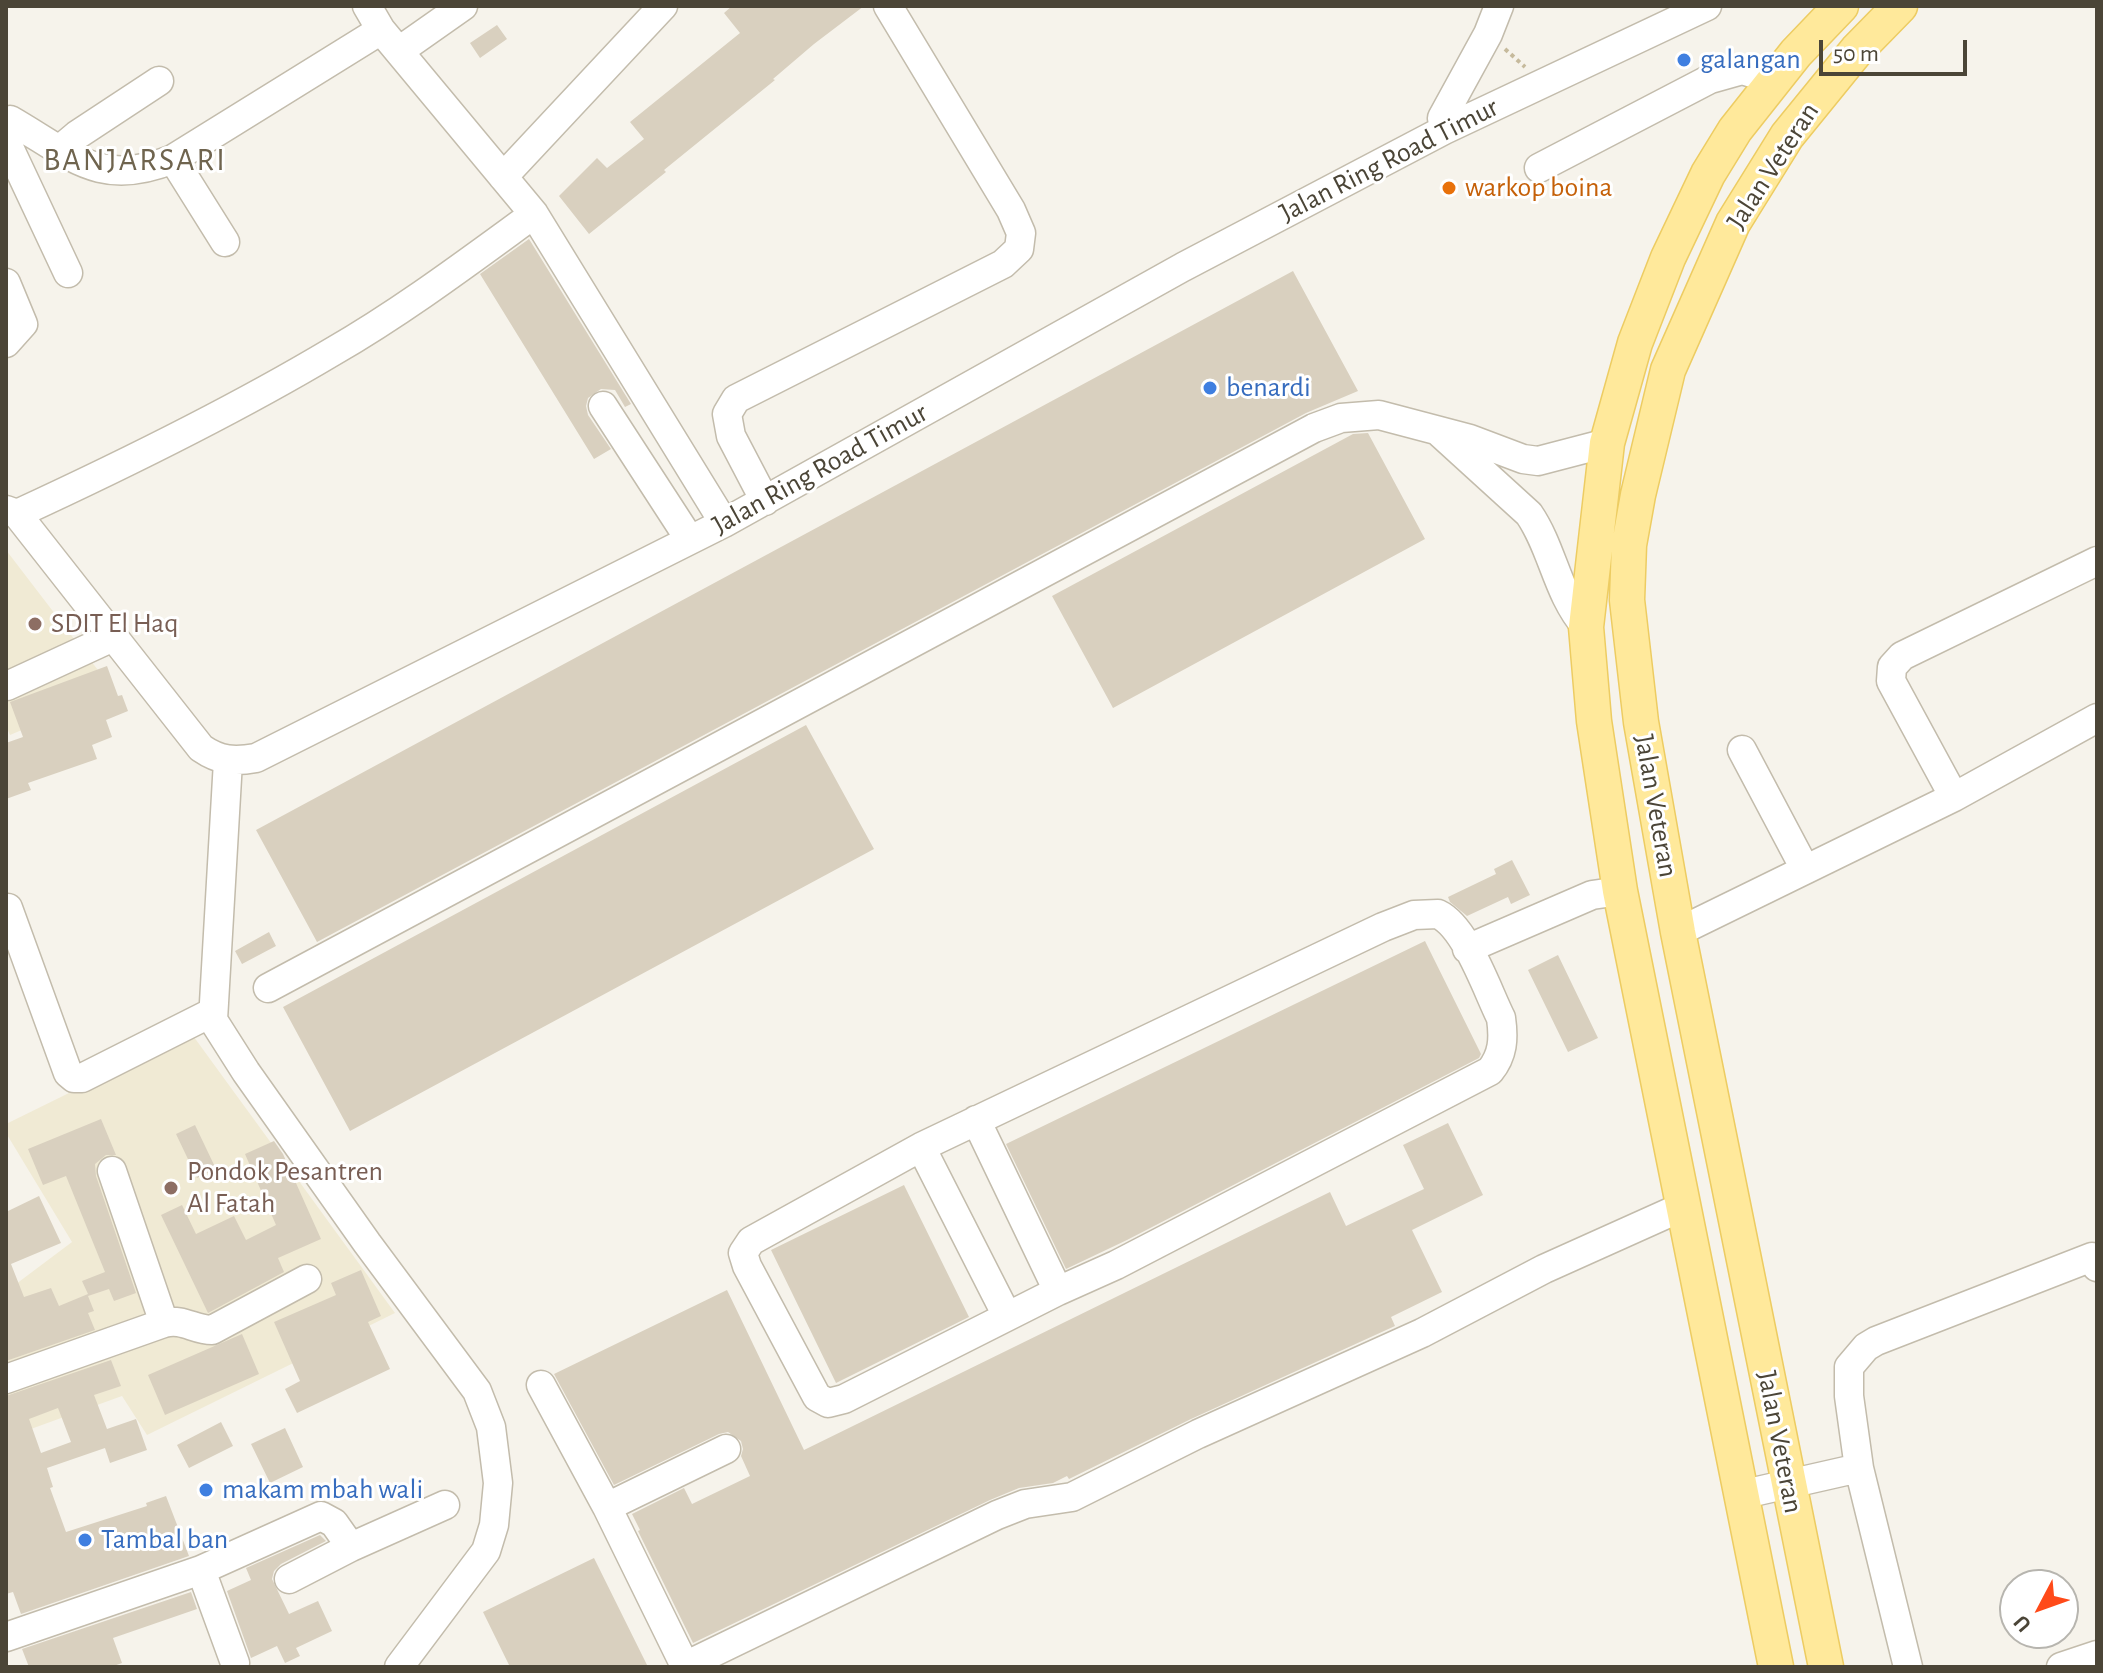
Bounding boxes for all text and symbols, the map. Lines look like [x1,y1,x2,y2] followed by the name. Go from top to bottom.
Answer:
[1823,24,1971,74] scale bar
[1833,42,1879,66] text: 50 m
[1700,43,1801,77] place label: galangan
[1675,51,1693,69] marker: galangan
[1274,90,1504,230] street label: Jalan Ring Road Timur
[1720,96,1826,236] street label: Jalan Veteran
[43,141,227,179] district label: BANJARSARI
[1465,171,1612,205] place label: warkop boina
[1440,179,1458,197] marker: warkop boina
[1226,371,1311,405] place label: benardi
[1201,379,1219,397] marker: benardi
[706,396,934,542] street label: Jalan Ring Road Timur
[51,607,179,641] place label: SDIT El Haq
[26,615,44,633] marker: SDIT El Haq
[1627,732,1685,880] street label: Jalan Veteran
[187,1155,383,1221] place label: Pondok Pesantren Al Fatah
[162,1179,180,1197] marker: Pondok Pesantren Al Fatah
[1750,1368,1810,1516] street label: Jalan Veteran
[222,1473,423,1507] place label: makam mbah wali
[197,1481,215,1499] marker: makam mbah wali
[101,1523,228,1557] place label: Tambal ban
[76,1531,94,1549] marker: Tambal ban
[1999,1569,2079,1649] north arrow
[2009,1611,2035,1636] text: U

